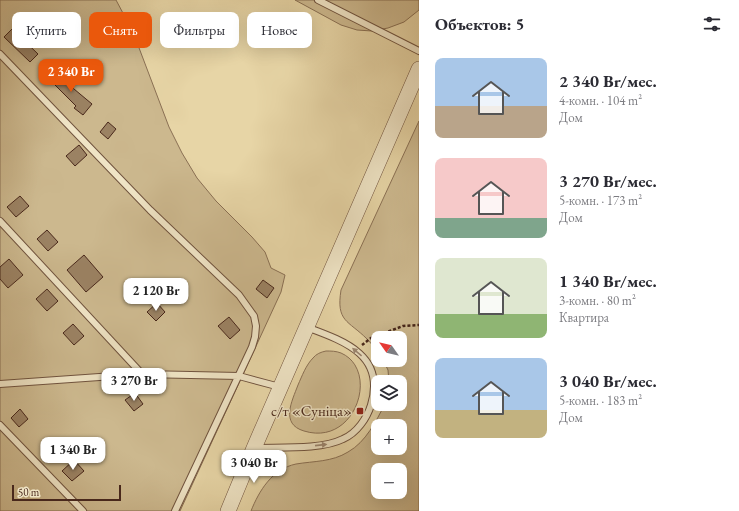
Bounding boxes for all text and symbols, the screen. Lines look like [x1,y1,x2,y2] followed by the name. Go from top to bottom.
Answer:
[12,12,81,48] chip: Купить
[89,12,152,48] chip: Снять
[160,12,239,48] chip: Фильтры
[247,12,312,48] chip: Новое
[435,13,525,35] text: Объектов: 5
[701,13,723,35] icon: filters
[30,59,112,93] pin: 2 340 Br
[47,63,95,80] text: 2 340 Br
[559,70,657,92] text: 2 340 Br/мес.
[467,74,515,122] icon: home
[559,92,642,109] text: 4-комн. · 104 m²
[559,109,583,126] text: Дом
[559,170,657,192] text: 3 270 Br/мес.
[467,174,515,222] icon: home
[559,192,642,209] text: 5-комн. · 173 m²
[559,209,583,226] text: Дом
[559,270,657,292] text: 1 340 Br/мес.
[467,274,515,322] icon: home
[115,278,197,312] pin: 2 120 Br
[132,282,180,299] text: 2 120 Br
[559,292,636,309] text: 3-комн. · 80 m²
[559,309,609,326] text: Квартира
[371,331,407,367] north arrow
[371,331,407,499] map controls
[352,347,363,356] one-way arrow
[93,368,175,402] pin: 3 270 Br
[559,370,657,392] text: 3 040 Br/мес.
[110,372,158,389] text: 3 270 Br
[467,374,515,422] icon: home
[371,375,407,411] button: layers
[559,392,642,409] text: 5-комн. · 183 m²
[271,401,352,420] place label: с/т «Суніца»
[355,406,365,416] marker: с/т «Суніца»
[559,409,583,426] text: Дом
[371,419,407,455] button: +
[32,437,114,471] pin: 1 340 Br
[49,441,97,458] text: 1 340 Br
[315,442,327,448] one-way arrow
[213,450,295,484] pin: 3 040 Br
[230,454,278,471] text: 3 040 Br
[371,463,407,499] button: −
[12,483,121,502] scale bar
[18,485,39,499] text: 50 m

